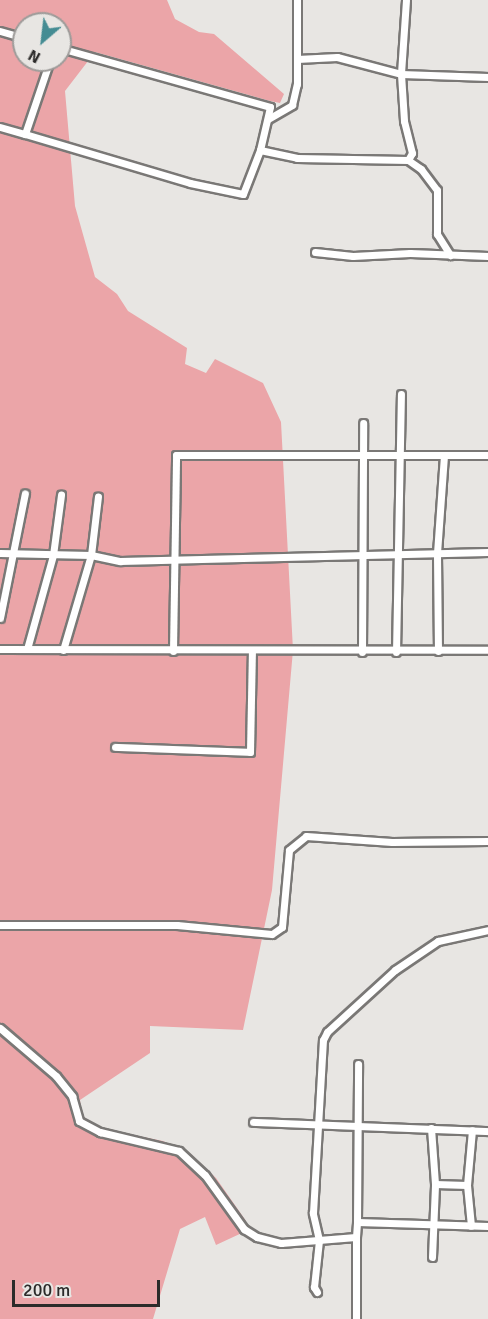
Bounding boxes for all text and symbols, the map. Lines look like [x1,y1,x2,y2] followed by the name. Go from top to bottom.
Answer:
[12,12,72,72] north arrow
[25,45,44,68] text: N
[15,1268,164,1306] scale bar
[23,1279,70,1301] text: 200 m

